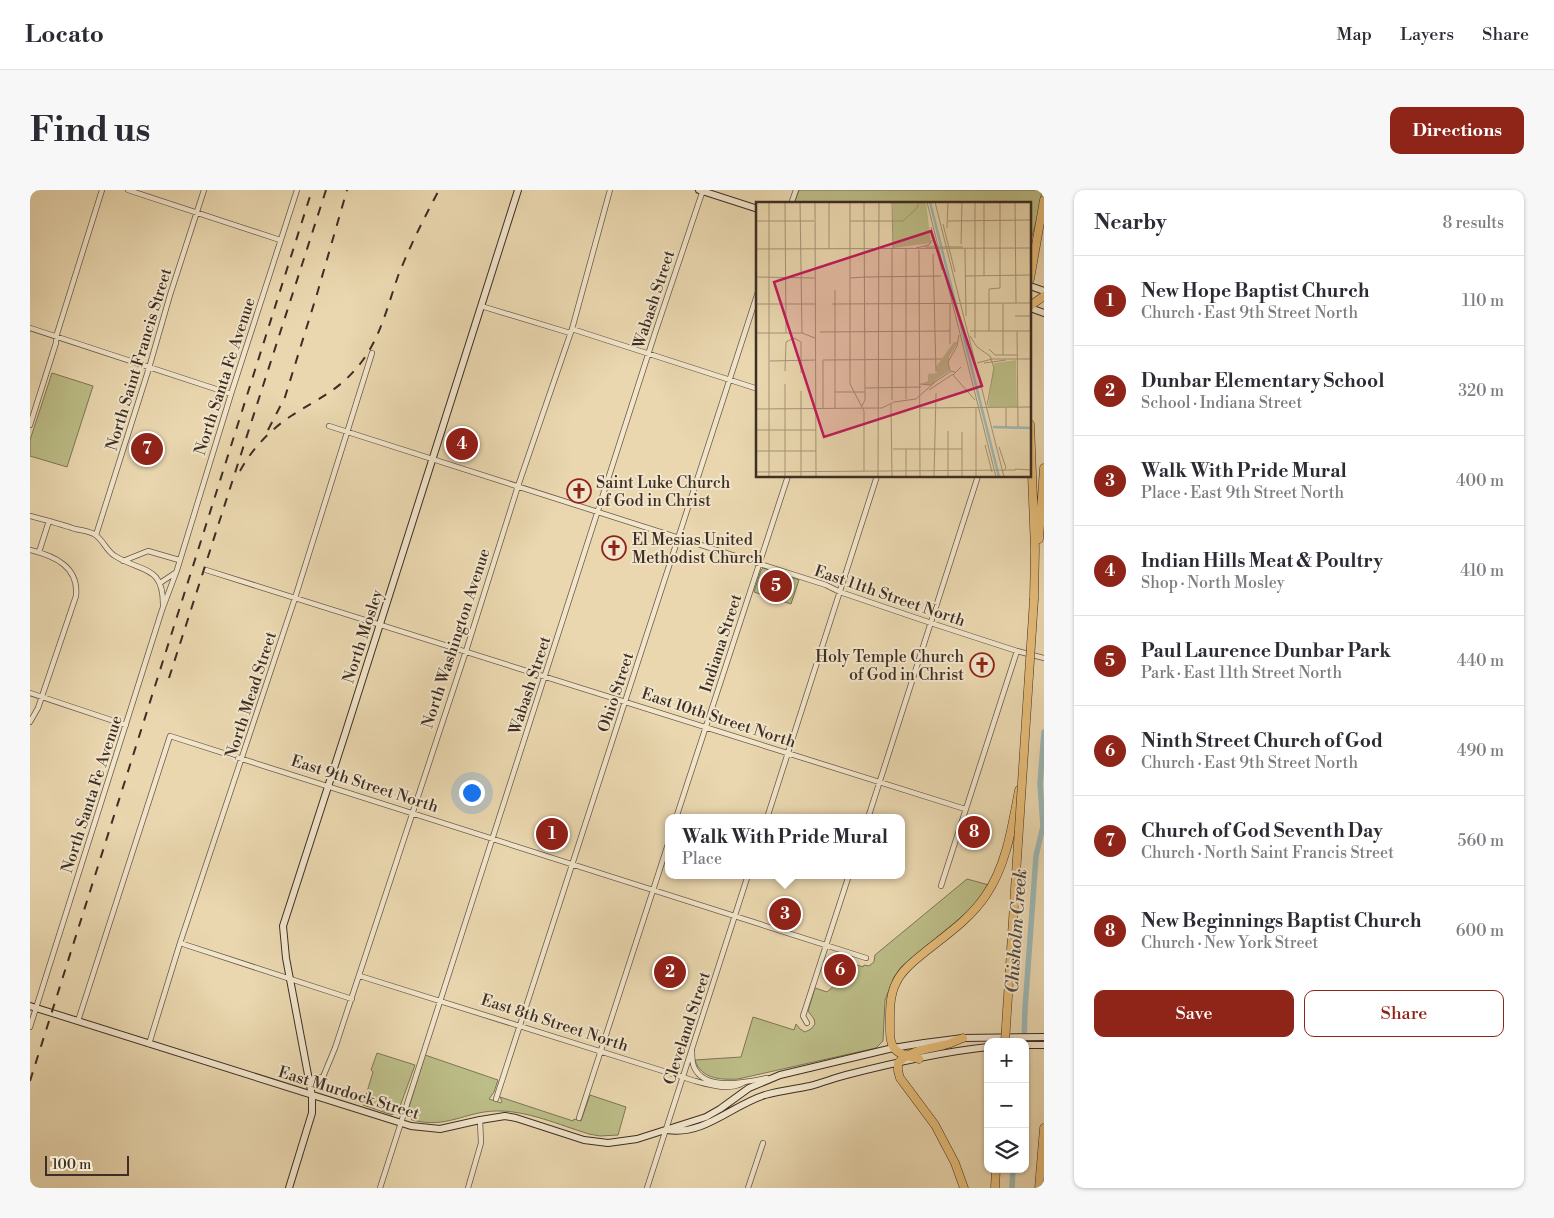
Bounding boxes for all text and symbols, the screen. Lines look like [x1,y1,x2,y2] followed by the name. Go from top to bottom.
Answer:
[25,20,104,50] text: Locato
[1337,23,1372,46] text: Map
[1400,23,1454,46] text: Layers
[1482,23,1529,46] text: Share
[1390,107,1524,154] button: Directions
[30,109,150,152] text: Find us
[756,202,1032,478] inset map
[1094,210,1167,236] text: Nearby
[1442,213,1504,233] text: 8 results
[628,247,679,352] street label: Wabash Street
[102,265,176,453] street label: North Saint Francis Street
[1141,279,1369,303] text: New Hope Baptist Church
[1106,291,1114,311] text: 1
[1462,291,1504,311] text: 110 m
[190,295,260,458] street label: North Santa Fe Avenue
[1141,303,1358,323] text: Church · East 9th Street North
[1141,369,1384,393] text: Dunbar Elementary School
[1105,381,1115,401] text: 2
[1458,381,1504,401] text: 320 m
[1141,393,1302,413] text: School · Indiana Street
[446,425,478,463] pin: 4
[131,430,163,468] pin: 7
[1141,459,1347,483] text: Walk With Pride Mural
[1105,471,1115,491] text: 3
[1456,471,1504,491] text: 400 m
[596,473,731,511] place label: Saint Luke Church of God in Christ
[566,478,592,504] church icon: Saint Luke Church of God in Christ
[1141,483,1344,503] text: Place · East 9th Street North
[632,530,763,568] place label: El Mesias United Methodist Church
[601,535,627,561] church icon: El Mesias United Methodist Church
[417,546,495,731] street label: North Washington Avenue
[1141,549,1383,573] text: Indian Hills Meat & Poultry
[812,561,968,631] street label: East 11th Street North
[1105,561,1115,581] text: 4
[1460,561,1504,581] text: 410 m
[760,567,792,605] pin: 5
[1141,573,1285,593] text: Shop · North Mosley
[338,587,388,686] street label: North Mosley
[696,591,746,695] street label: Indiana Street
[221,629,281,762] street label: North Mead Street
[504,633,555,738] street label: Wabash Street
[1141,639,1391,663] text: Paul Laurence Dunbar Park
[815,647,964,685] place label: Holy Temple Church of God in Christ
[594,649,638,735] street label: Ohio Street
[1105,651,1115,671] text: 5
[1457,651,1504,671] text: 440 m
[969,652,995,678] church icon: Holy Temple Church of God in Christ
[1141,663,1342,683] text: Park · East 11th Street North
[639,684,799,753] street label: East 10th Street North
[57,713,127,876] street label: North Santa Fe Avenue
[1141,729,1383,753] text: Ninth Street Church of God
[1105,741,1115,761] text: 6
[1457,741,1504,761] text: 490 m
[288,751,441,817] street label: East 9th Street North
[1141,753,1358,773] text: Church · East 9th Street North
[459,780,485,806] your location
[958,813,990,851] pin: 8
[665,814,905,879] popup
[536,815,568,853] pin: 1
[1141,819,1383,843] text: Church of God Seventh Day
[682,825,888,849] text: Walk With Pride Mural
[1105,831,1115,851] text: 7
[1458,831,1504,851] text: 560 m
[1141,843,1394,863] text: Church · North Saint Francis Street
[682,849,722,869] text: Place
[1001,868,1032,994] water label: Chisholm Creek
[769,895,801,933] pin: 3
[1141,909,1422,933] text: New Beginnings Baptist Church
[1105,921,1115,941] text: 8
[1456,921,1504,941] text: 600 m
[1141,933,1318,953] text: Church · New York Street
[824,951,856,989] pin: 6
[654,953,686,991] pin: 2
[659,969,715,1087] street label: Cleveland Street
[478,990,631,1056] street label: East 8th Street North
[1094,990,1294,1037] button: Save
[1304,990,1504,1037] button: Share
[984,1038,1029,1173] map controls
[984,1038,1029,1083] button: +
[276,1062,422,1124] street label: East Murdock Street
[984,1083,1029,1128] button: −
[984,1128,1029,1173] button: layers
[45,1153,129,1176] scale bar
[52,1156,91,1174] text: 100 m

